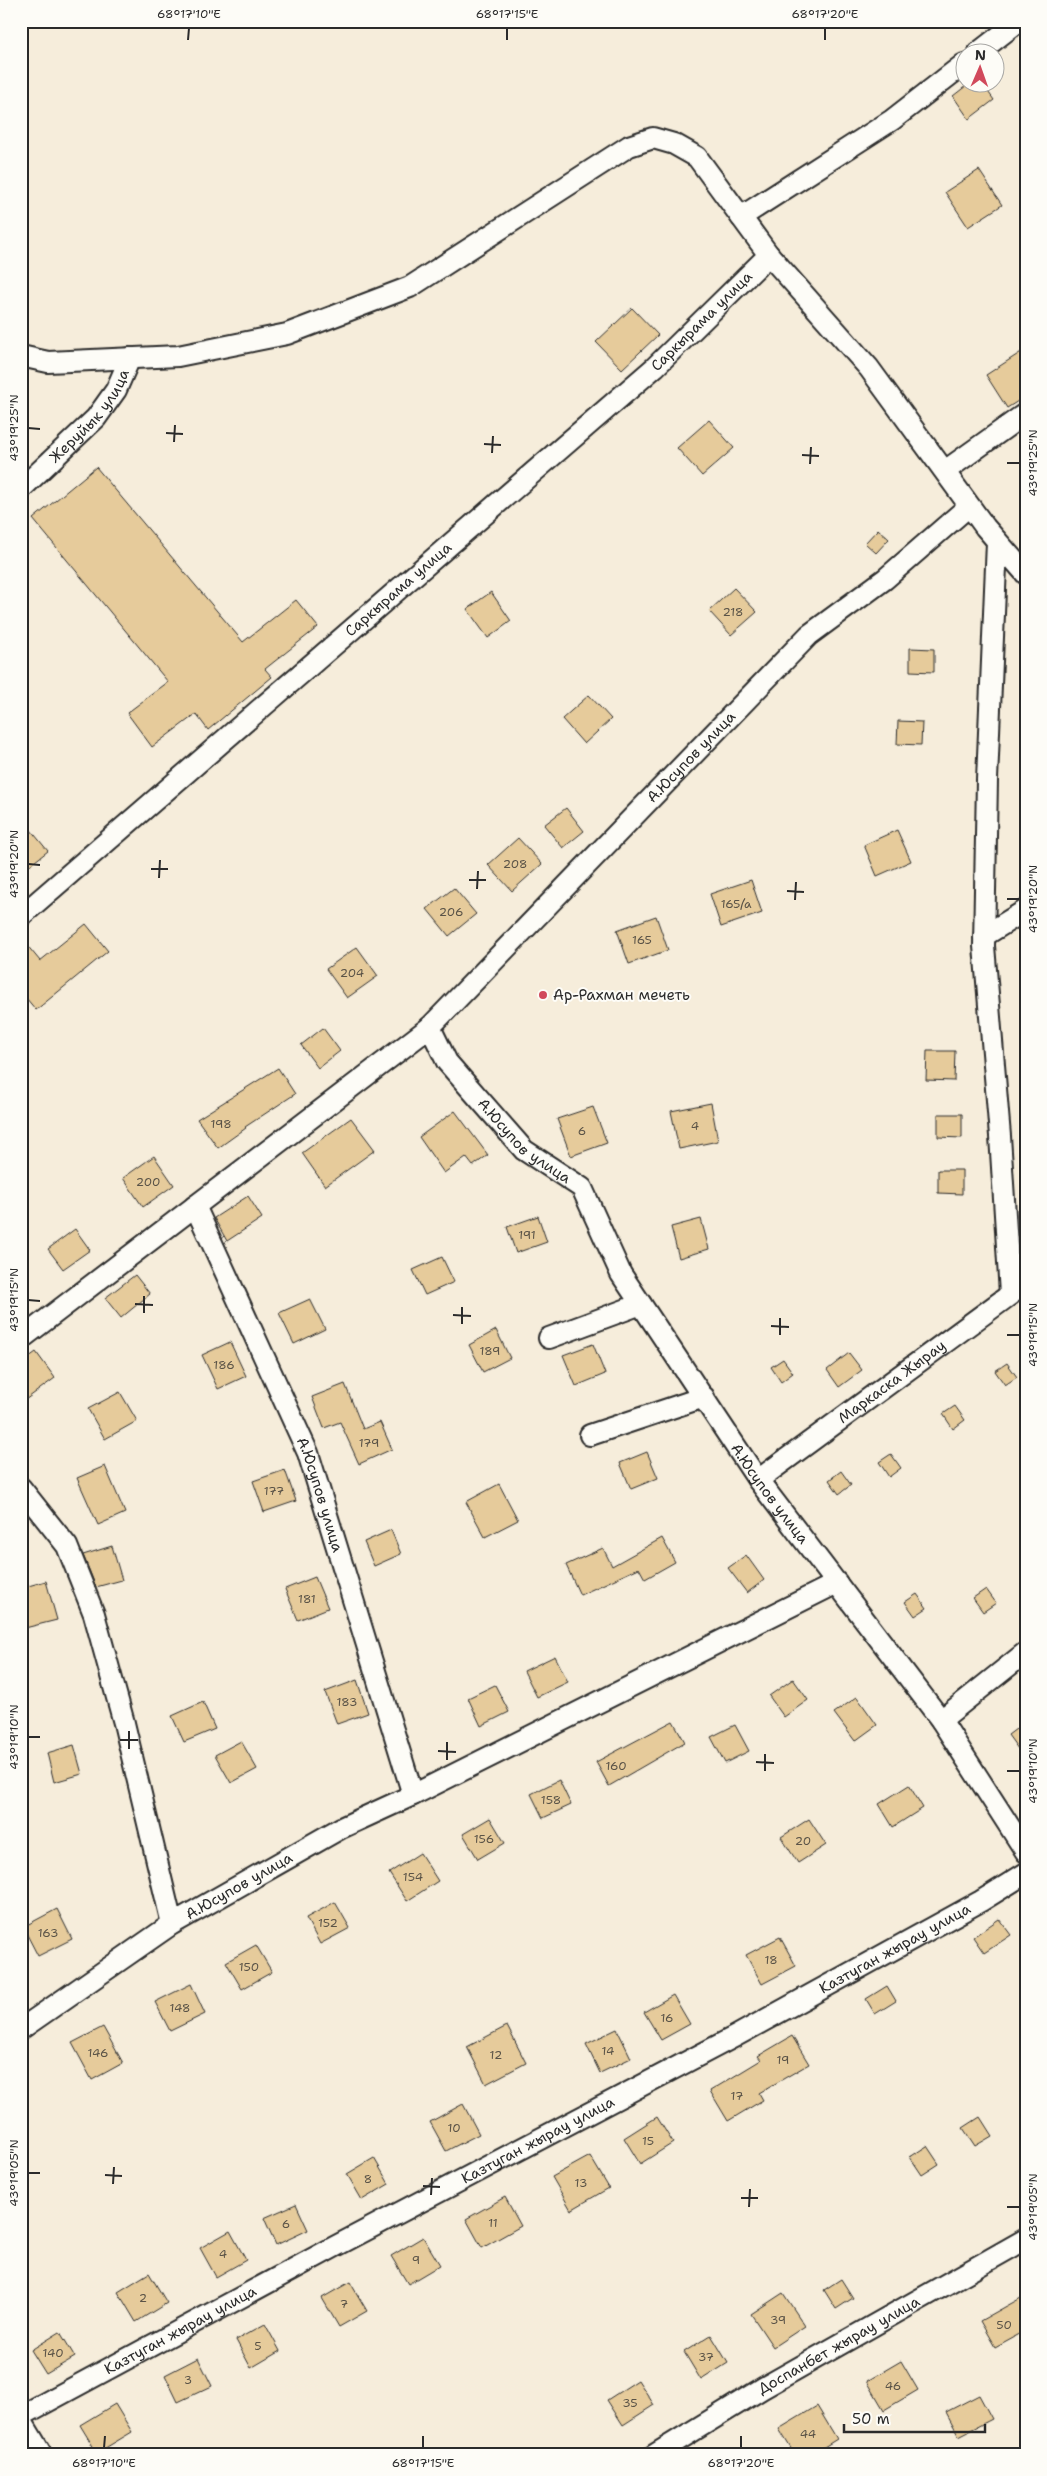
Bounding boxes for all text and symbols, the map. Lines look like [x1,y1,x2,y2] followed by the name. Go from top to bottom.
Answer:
[157,6,221,22] text: 68°17'10"E
[476,6,538,22] text: 68°17'15"E
[792,6,858,22] text: 68°17'20"E
[954,42,1004,92] north arrow
[975,46,986,64] text: N
[646,266,757,376] street label: Саркырама улица
[45,365,134,467] street label: Жеруйык улица
[6,394,22,462] text: 43°19'25"N
[1025,429,1041,497] text: 43°19'25"N
[341,537,456,641] street label: Саркырама улица
[722,604,744,620] house number: 218
[642,706,740,807] street label: А.Юсупов улица
[6,830,22,898] text: 43°19'20"N
[503,856,527,872] house number: 208
[1025,865,1041,933] text: 43°19'20"N
[721,896,752,912] house number: 165/а
[439,904,463,920] house number: 206
[632,932,652,948] house number: 165
[340,965,364,981] house number: 204
[553,985,690,1005] place label: Ар-Рахман мечеть
[537,989,549,1001] marker: Ар-Рахман мечеть
[473,1094,575,1188] street label: А.Юсупов улица
[210,1116,232,1132] house number: 198
[691,1118,699,1134] house number: 4
[578,1123,586,1139] house number: 6
[136,1174,160,1190] house number: 200
[518,1227,536,1243] house number: 191
[6,1268,22,1332] text: 43°19'15"N
[1025,1303,1041,1367] text: 43°19'15"N
[834,1335,950,1428] street label: Маркаска Жырау
[479,1343,501,1359] house number: 189
[213,1357,235,1373] house number: 186
[292,1434,348,1555] street label: А.Юсупов улица
[359,1435,379,1451] house number: 179
[726,1439,814,1549] street label: А.Юсупов улица
[264,1483,284,1499] house number: 177
[298,1591,316,1607] house number: 181
[337,1694,357,1710] house number: 183
[6,1704,22,1770] text: 43°19'10"N
[1025,1738,1041,1804] text: 43°19'10"N
[605,1758,627,1774] house number: 160
[541,1792,561,1808] house number: 158
[474,1831,494,1847] house number: 156
[795,1833,811,1849] house number: 20
[182,1847,297,1924] street label: А.Юсупов улица
[403,1869,423,1885] house number: 154
[815,1898,975,1998] street label: Казтуган жырау улица
[318,1915,338,1931] house number: 152
[38,1925,58,1941] house number: 163
[764,1952,778,1968] house number: 18
[239,1959,259,1975] house number: 150
[170,2000,190,2016] house number: 148
[660,2010,674,2026] house number: 16
[602,2043,614,2059] house number: 14
[87,2045,109,2061] house number: 146
[490,2047,502,2063] house number: 12
[777,2052,789,2068] house number: 19
[731,2088,743,2104] house number: 17
[458,2091,619,2188] street label: Казтуган жырау улица
[447,2120,461,2136] house number: 10
[642,2133,654,2149] house number: 15
[6,2139,22,2207] text: 43°19'05"N
[364,2171,372,2187] house number: 8
[1025,2173,1041,2241] text: 43°19'05"N
[575,2175,587,2191] house number: 13
[488,2215,498,2231] house number: 11
[282,2216,290,2232] house number: 6
[219,2246,227,2262] house number: 4
[412,2252,420,2268] house number: 9
[101,2281,261,2379] street label: Казтуган жырау улица
[139,2290,147,2306] house number: 2
[754,2291,924,2399] street label: Доспанбет жырау улица
[340,2296,348,2312] house number: 7
[770,2312,786,2328] house number: 39
[996,2317,1012,2333] house number: 50
[254,2338,262,2354] house number: 5
[42,2345,64,2361] house number: 140
[698,2349,714,2365] house number: 37
[184,2372,192,2388] house number: 3
[885,2378,901,2394] house number: 46
[622,2395,638,2411] house number: 35
[844,2401,986,2433] scale bar
[852,2409,890,2429] text: 50 m
[800,2426,816,2442] house number: 44
[72,2455,136,2471] text: 68°17'10"E
[392,2455,454,2471] text: 68°17'15"E
[708,2455,774,2471] text: 68°17'20"E

